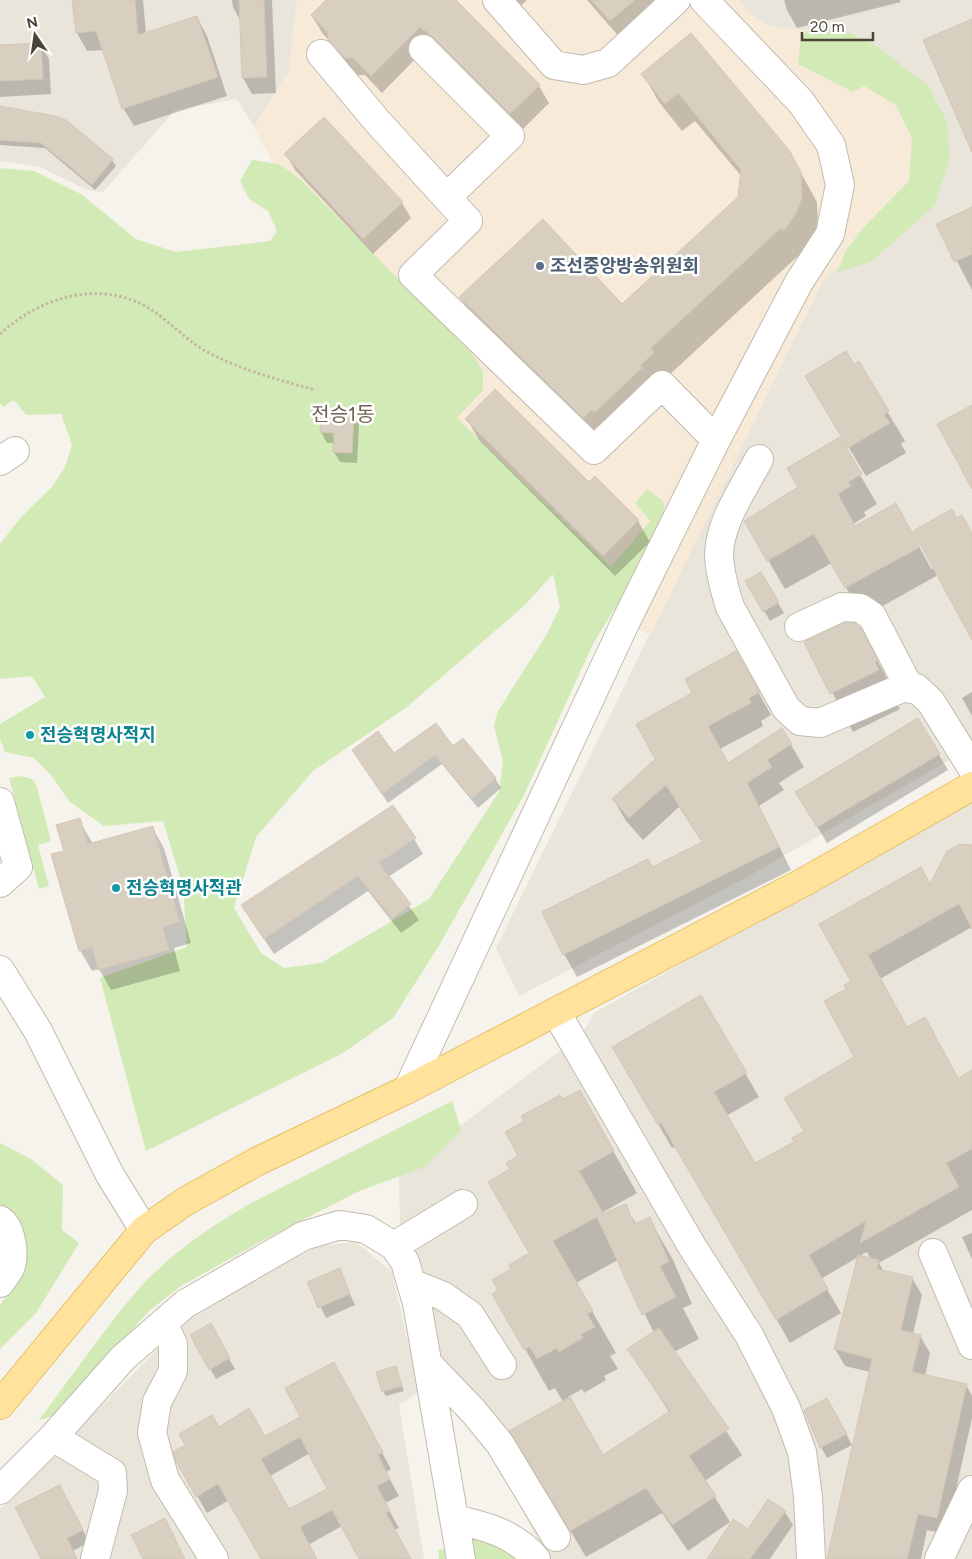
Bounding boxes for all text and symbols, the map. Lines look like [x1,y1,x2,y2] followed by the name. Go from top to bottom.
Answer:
[10,10,60,60] north arrow
[802,10,873,42] scale bar
[25,13,39,32] text: N
[810,18,844,36] text: 20 m
[550,255,699,277] place label: 조선중앙방송위원회
[534,260,546,272] marker: 조선중앙방송위원회
[311,402,375,426] district label: 전승1동
[40,724,156,746] place label: 전승혁명사적지
[24,729,36,741] marker: 전승혁명사적지
[126,877,242,899] place label: 전승혁명사적관
[110,882,122,894] marker: 전승혁명사적관

